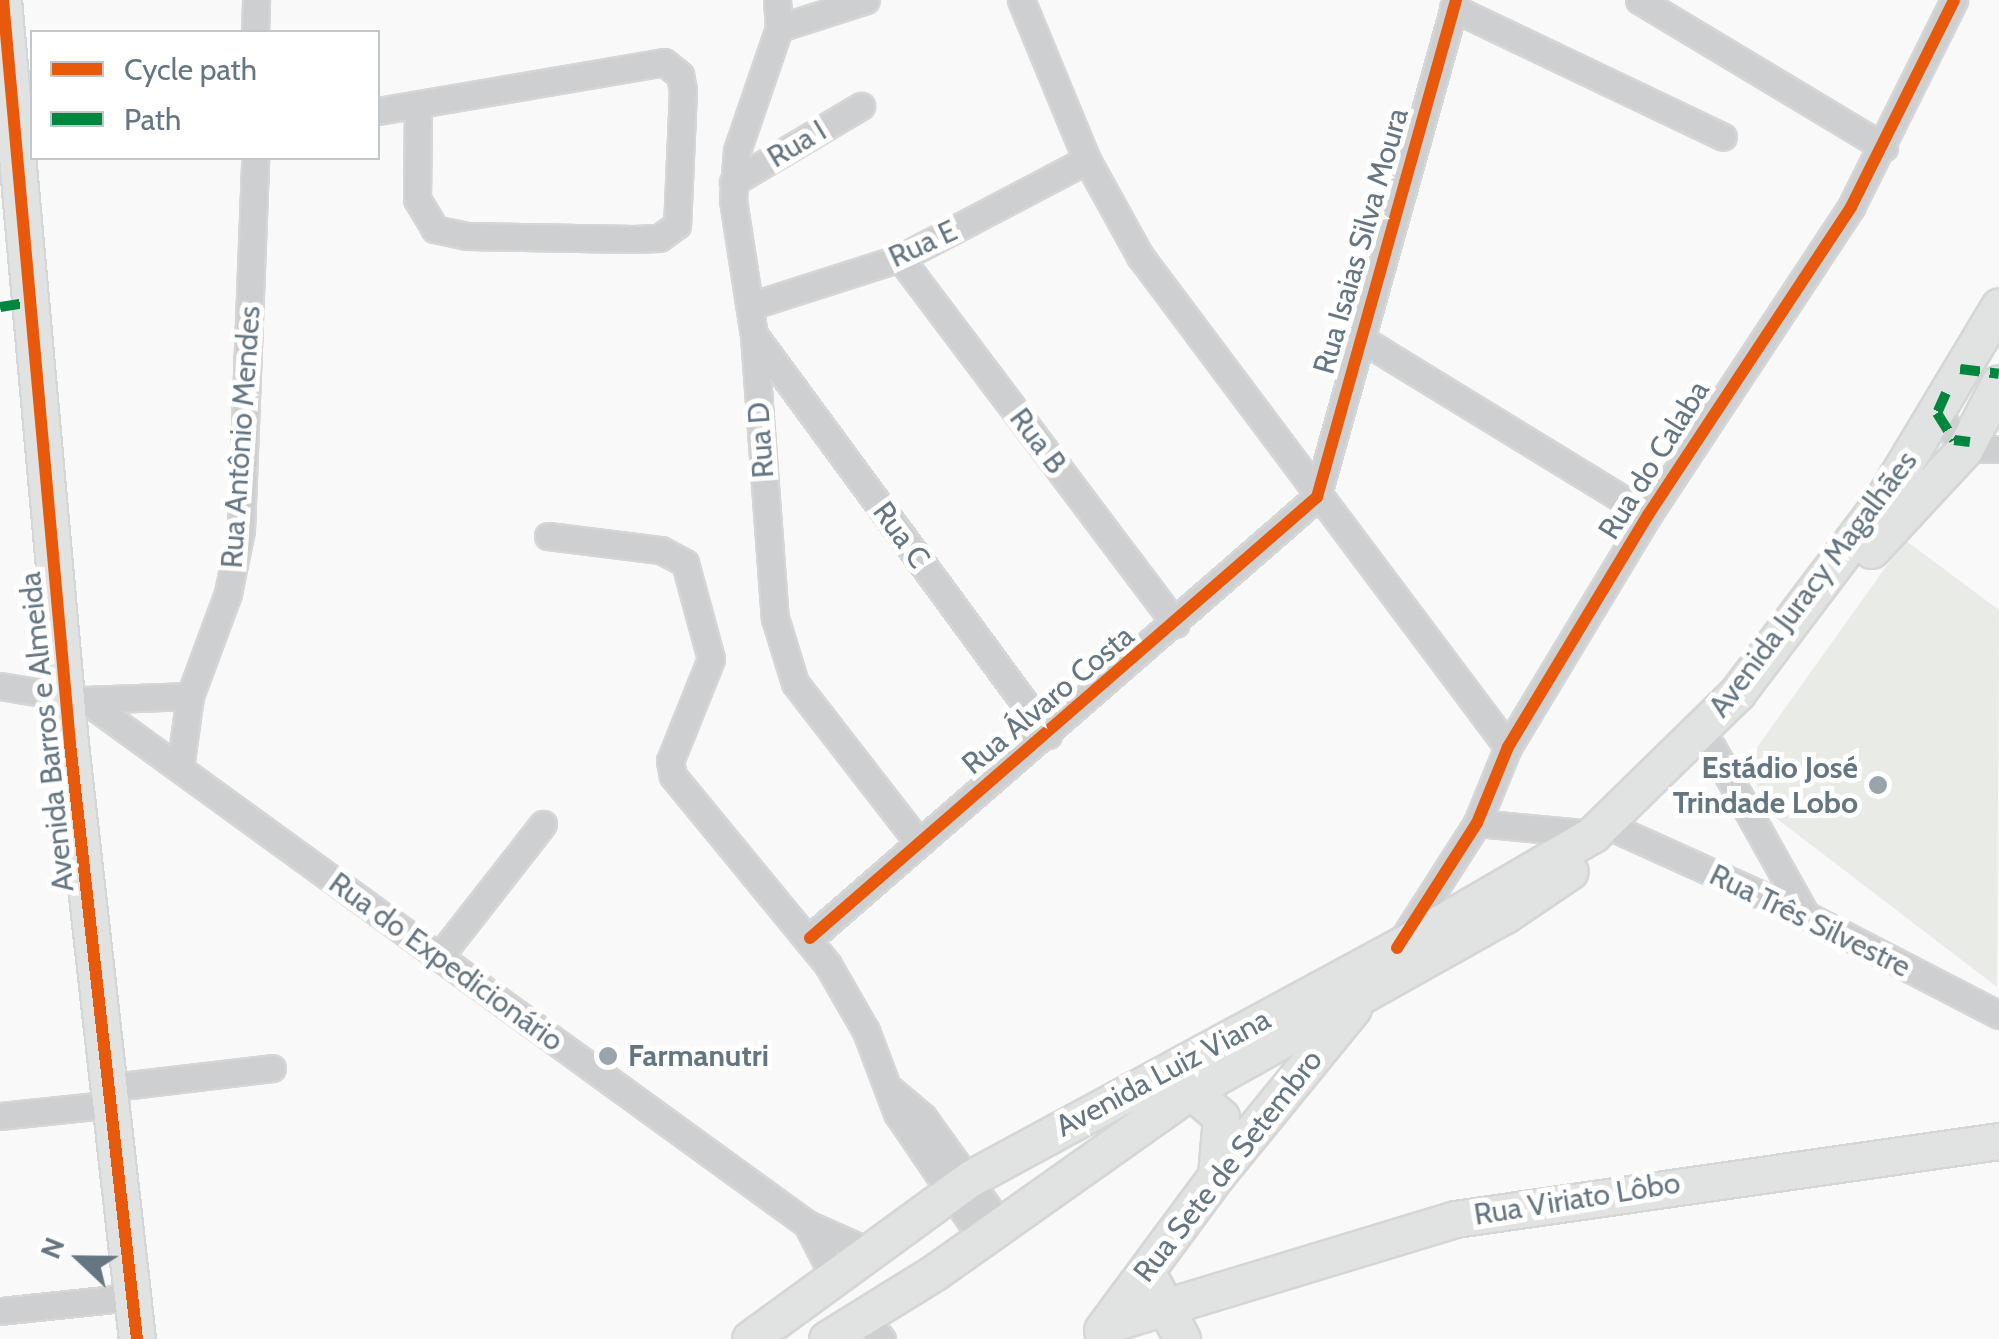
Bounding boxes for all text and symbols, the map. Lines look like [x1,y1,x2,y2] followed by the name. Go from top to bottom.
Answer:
[30,30,380,160] legend
[124,51,257,88] text: Cycle path
[124,101,181,138] text: Path
[1306,104,1416,378] street label: Rua Isaias Silva Moura
[761,113,833,175] street label: Rua I
[883,213,963,275] street label: Rua E
[214,305,268,569] street label: Rua Antônio Mendes
[1591,374,1717,546] street label: Rua do Calaba
[740,401,782,479] street label: Rua D
[1002,401,1074,481] street label: Rua B
[1701,444,1925,724] street label: Avenida Juracy Magalhães
[865,495,937,575] street label: Rua C
[12,570,82,894] street label: Avenida Barros e Almeida
[955,618,1141,782] street label: Rua Álvaro Costa
[1673,750,1858,820] place label: Estádio José Trindade Lobo
[1867,774,1889,796] marker: Estádio José Trindade Lobo
[1704,857,1916,985] street label: Rua Três Silvestre
[322,865,570,1059] street label: Rua do Expedicionário
[1050,1001,1276,1145] street label: Avenida Luiz Viana
[628,1038,769,1074] place label: Farmanutri
[1126,1043,1330,1289] street label: Rua Sete de Setembro
[597,1045,619,1067] marker: Farmanutri
[1471,1165,1683,1233] street label: Rua Viriato Lôbo
[30,1209,130,1309] north arrow
[33,1232,72,1263] text: N

